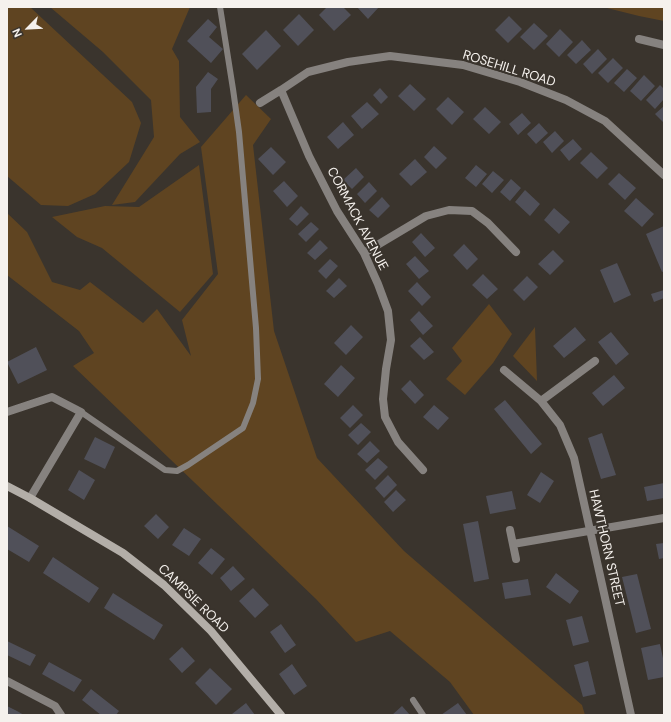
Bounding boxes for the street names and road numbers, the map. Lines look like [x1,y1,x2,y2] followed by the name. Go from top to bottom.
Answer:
[461,47,557,91] street label: ROSEHILL ROAD
[323,165,391,273] street label: CORMACK AVENUE
[585,488,627,608] street label: HAWTHORN STREET
[154,561,232,637] street label: CAMPSIE ROAD

